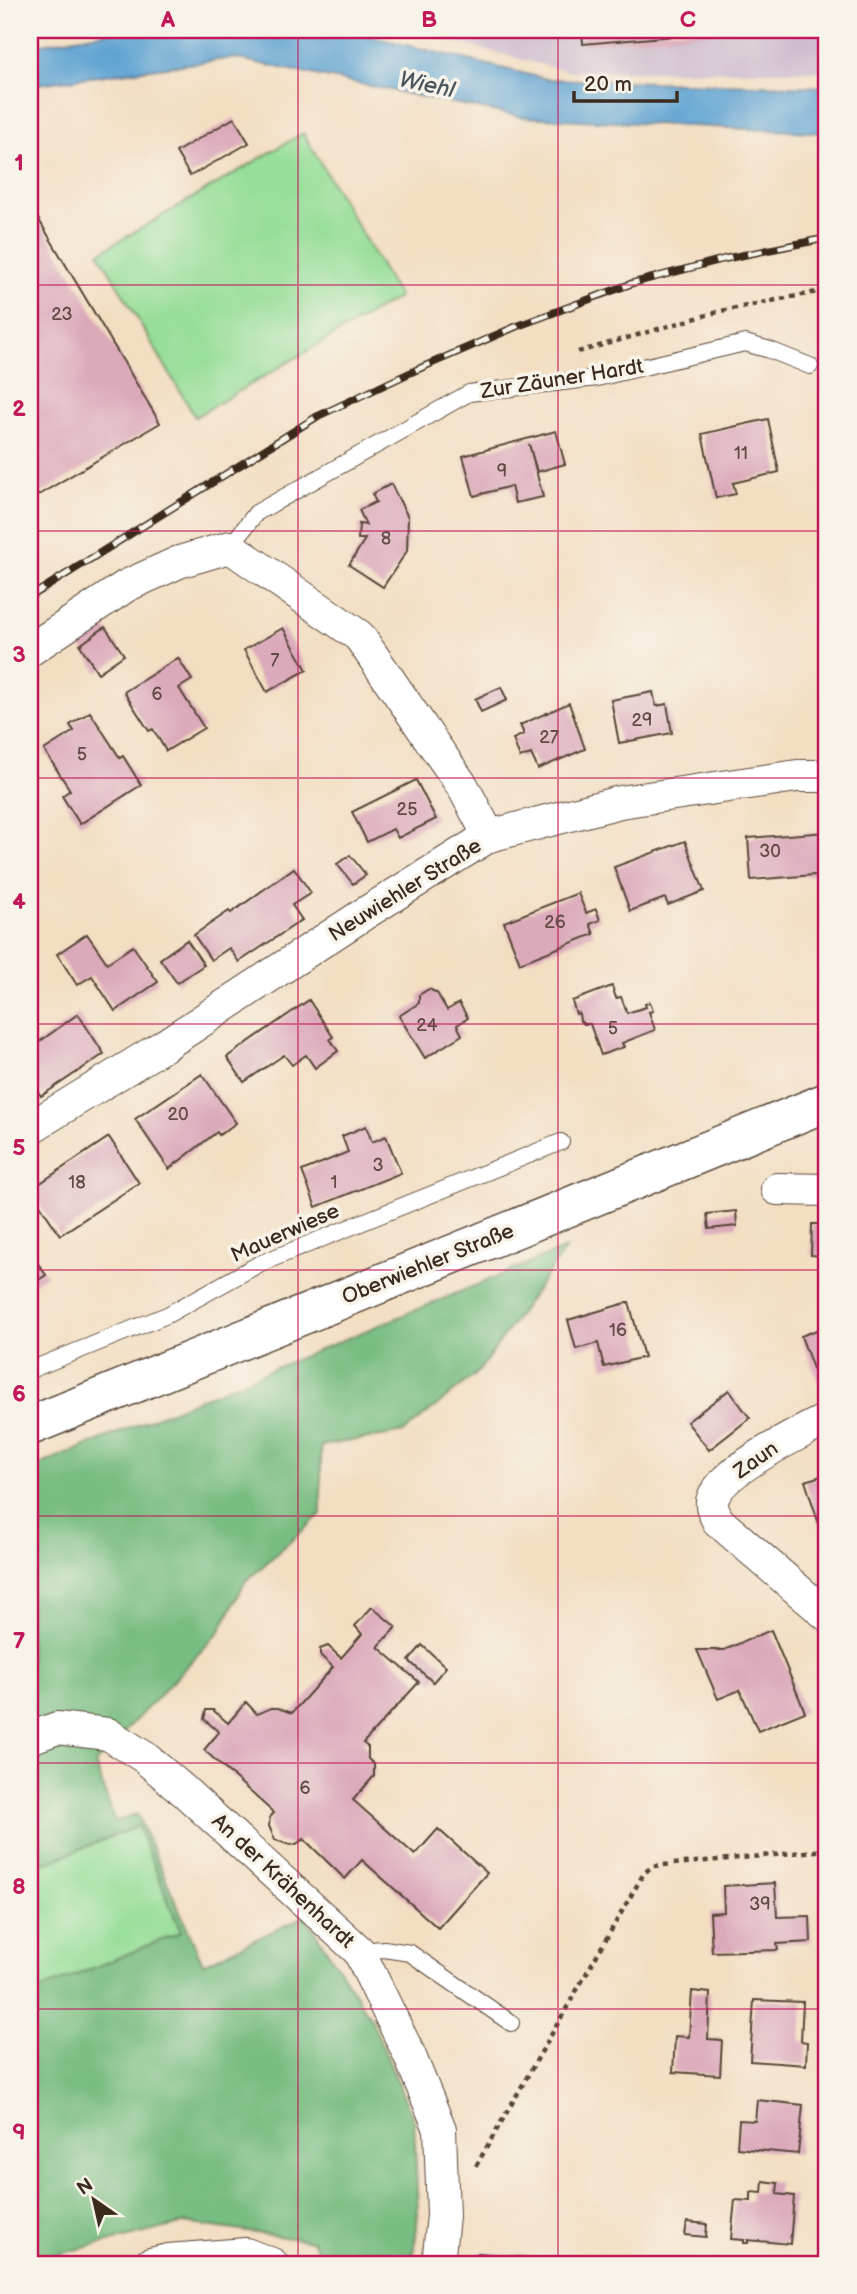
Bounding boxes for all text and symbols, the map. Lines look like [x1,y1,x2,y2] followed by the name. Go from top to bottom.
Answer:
[160,6,176,34] text: A
[421,6,437,34] text: B
[680,6,696,34] text: C
[574,60,677,104] scale bar
[397,65,458,105] water label: Wiehl
[584,72,632,97] text: 20 m
[14,149,24,177] text: 1
[51,304,73,325] house number: 23
[478,354,646,404] street label: Zur Zäuner Hardt
[12,395,26,423] text: 2
[734,443,748,464] house number: 11
[497,461,507,482] house number: 9
[381,528,391,549] house number: 8
[12,641,26,669] text: 3
[271,650,280,671] house number: 7
[152,684,163,705] house number: 6
[631,710,653,731] house number: 29
[539,727,559,748] house number: 27
[77,744,87,765] house number: 5
[397,799,417,820] house number: 25
[324,833,486,947] street label: Neuwiehler Straße
[759,841,781,862] house number: 30
[12,888,26,916] text: 4
[544,912,566,933] house number: 26
[416,1015,438,1036] house number: 24
[608,1018,618,1039] house number: 5
[167,1104,189,1125] house number: 20
[12,1134,26,1162] text: 5
[372,1155,384,1176] house number: 3
[68,1172,86,1193] house number: 18
[331,1172,337,1193] house number: 1
[227,1198,343,1268] street label: Mauerwiese
[338,1218,518,1310] street label: Oberwiehler Straße
[609,1320,627,1341] house number: 16
[12,1380,26,1408] text: 6
[728,1436,783,1485] street label: Zaun
[13,1627,26,1655] text: 7
[300,1778,311,1799] house number: 6
[207,1809,360,1954] street label: An der Krähenhardt
[12,1873,26,1901] text: 8
[749,1894,771,1915] house number: 39
[12,2119,26,2147] text: 9
[60,2164,130,2234] north arrow
[73,2174,98,2201] text: N

